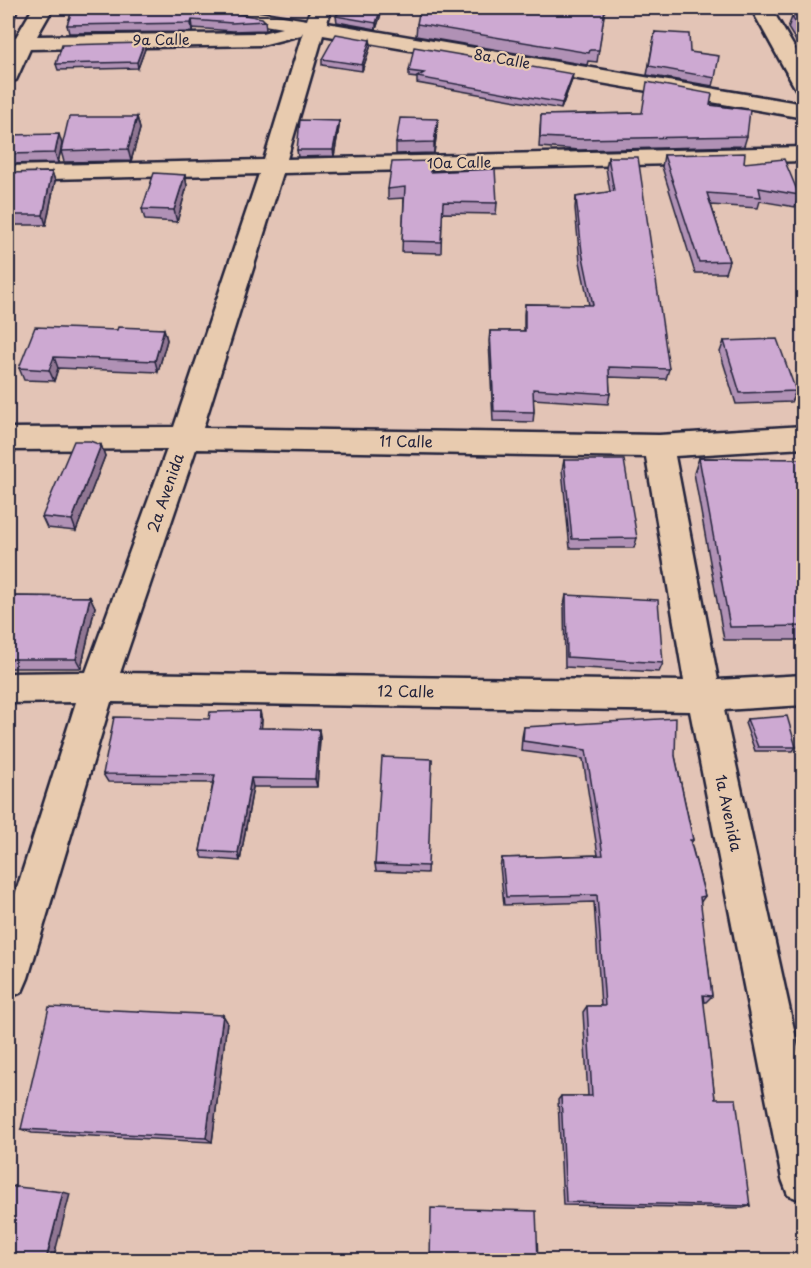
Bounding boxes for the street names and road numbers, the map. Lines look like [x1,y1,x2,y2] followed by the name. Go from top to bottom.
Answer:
[132,28,190,50] street label: 9a Calle
[472,43,532,74] street label: 8a Calle
[427,151,492,174] street label: 10a Calle
[379,429,433,452] street label: 11 Calle
[140,449,189,535] street label: 2a Avenida
[378,679,435,702] street label: 12 Calle
[710,772,749,854] street label: 1a Avenida

